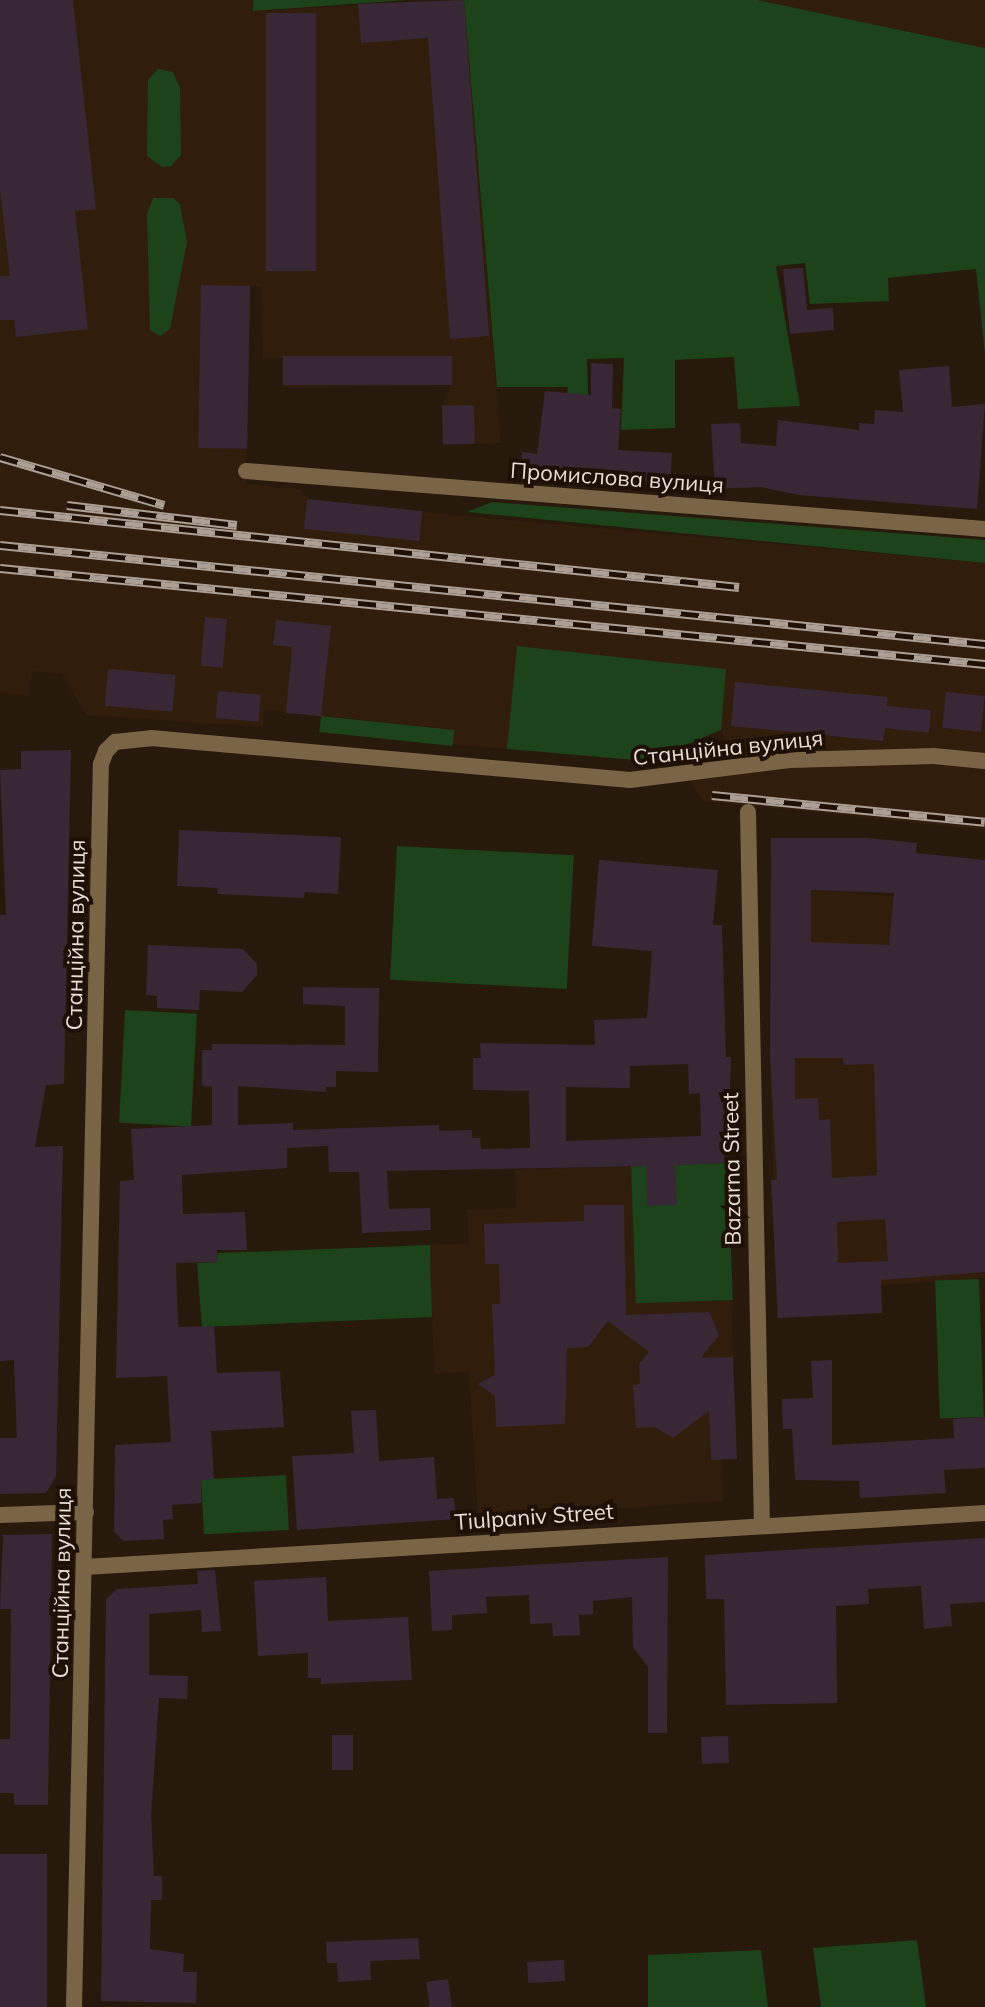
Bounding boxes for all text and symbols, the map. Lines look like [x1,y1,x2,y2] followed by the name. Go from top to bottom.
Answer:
[509,457,725,499] street label: Промислова вулиця
[632,725,824,771] street label: Станційна вулиця
[61,839,91,1031] street label: Станційна вулиця
[717,1092,747,1246] street label: Bazarna Street
[47,1487,77,1679] street label: Станційна вулиця
[454,1498,614,1536] street label: Tiulpaniv Street

